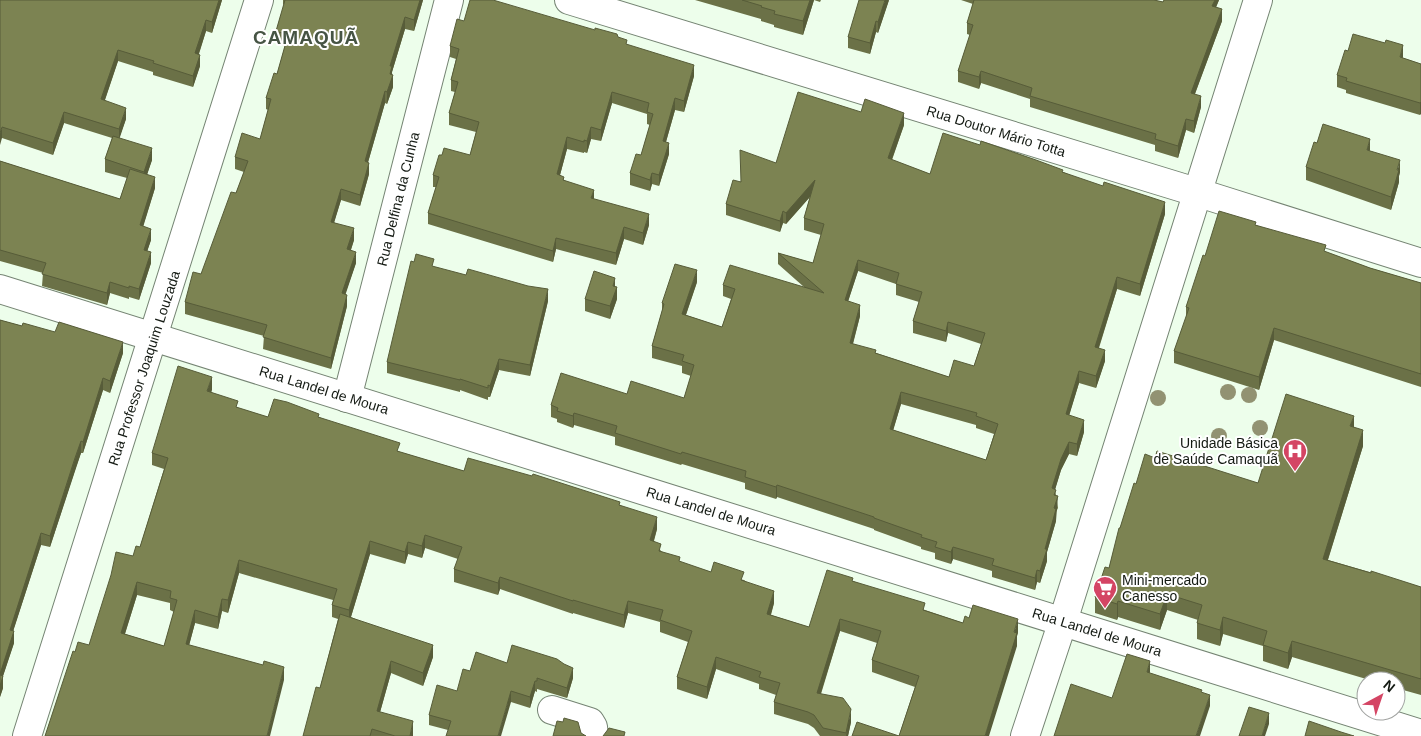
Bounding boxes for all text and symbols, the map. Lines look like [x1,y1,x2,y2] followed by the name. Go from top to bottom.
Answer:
[253,27,359,48] district label: CAMAQUÃ
[925,102,1068,160] street label: Rua Doutor Mário Totta
[374,130,422,268] street label: Rua Delfina da Cunha
[105,268,183,467] street label: Rua Professor Joaquim Louzada
[257,363,391,417] street label: Rua Landel de Moura
[1153,435,1278,467] place label: Unidade Básica de Saúde Camaquã
[1282,438,1308,472] hospital icon: Unidade Básica de Saúde Camaquã
[644,484,778,538] street label: Rua Landel de Moura
[1122,572,1207,604] place label: Mini-mercado Canesso
[1092,575,1118,609] supermarket icon: Mini-mercado Canesso
[1030,605,1164,659] street label: Rua Landel de Moura
[1356,671,1406,721] north arrow
[1380,677,1398,695] text: N

